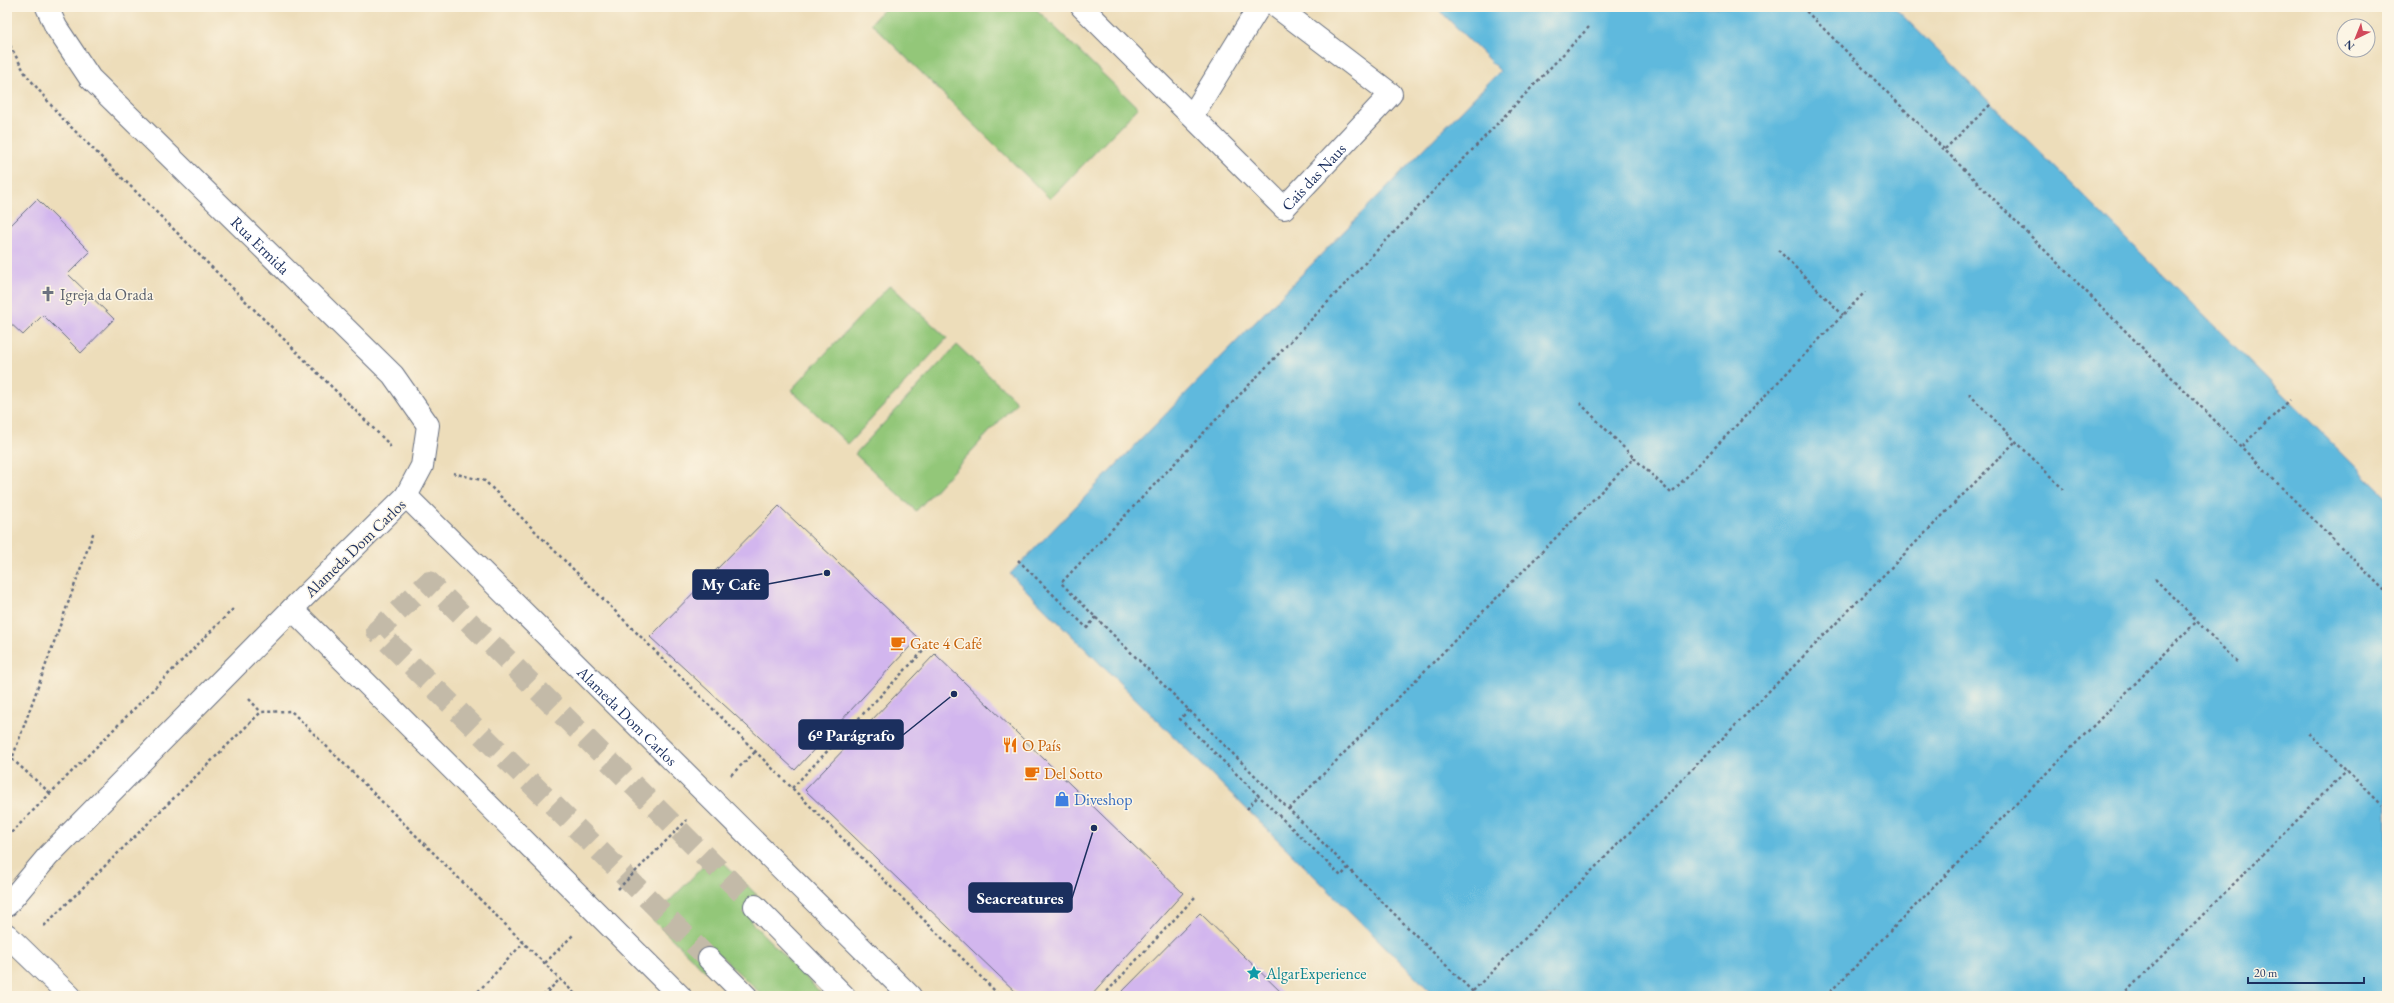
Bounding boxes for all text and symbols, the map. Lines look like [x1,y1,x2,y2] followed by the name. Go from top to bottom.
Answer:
[2336,18,2376,58] north arrow
[2341,37,2357,53] text: N
[1276,138,1350,215] street label: Cais das Naus
[226,211,295,279] street label: Rua Ermida
[60,284,154,305] place label: Igreja da Orada
[39,285,57,303] church icon: Igreja da Orada
[299,494,410,602] street label: Alameda Dom Carlos
[693,570,768,599] callout: My Cafe
[701,573,761,595] text: My Cafe
[910,633,982,654] place label: Gate 4 Café
[889,634,907,652] cafe icon: Gate 4 Café
[572,661,682,770] street label: Alameda Dom Carlos
[799,720,903,749] callout: 6º Parágrafo
[807,724,895,746] text: 6º Parágrafo
[1022,735,1061,756] place label: O País
[1001,736,1019,754] restaurant icon: O País
[1044,763,1103,784] place label: Del Sotto
[1023,764,1041,782] cafe icon: Del Sotto
[1074,789,1132,810] place label: Diveshop
[1053,790,1071,808] shop icon: Diveshop
[969,883,1072,912] callout: Seacreatures
[976,887,1064,909] text: Seacreatures
[2248,959,2364,985] scale bar
[1265,963,1366,984] place label: AlgarExperience
[1245,964,1263,982] place icon: AlgarExperience
[2254,965,2278,981] text: 20 m

